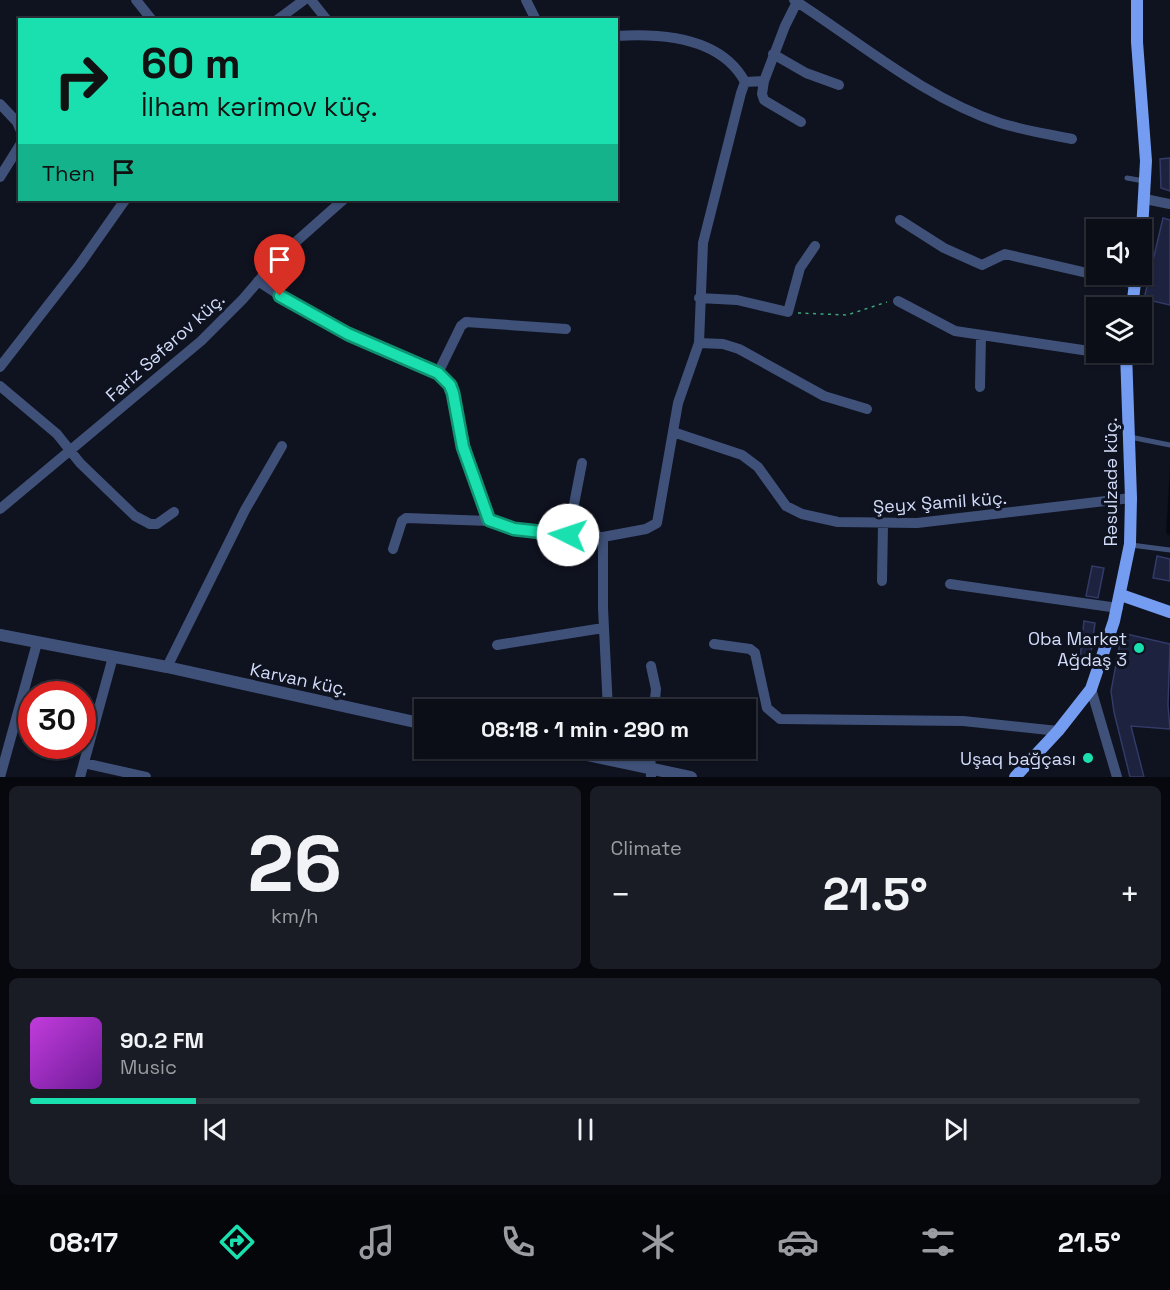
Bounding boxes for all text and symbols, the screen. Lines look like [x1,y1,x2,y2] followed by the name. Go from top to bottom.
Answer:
[141,37,241,90] text: 60 m
[42,42,120,120] icon: right
[141,89,378,124] text: İlham kərimov küç.
[107,156,140,189] icon: arrive
[42,159,95,187] text: Then
[1086,219,1152,363] map controls
[1086,219,1152,285] button: sound
[254,234,305,296] pin
[263,243,296,276] icon: arrive
[101,288,229,406] street label: Fariz Səfərov küç.
[1086,297,1152,363] button: layers
[1099,417,1122,547] street label: Rəsulzadə küç.
[872,486,1008,518] street label: Şeyx Şamil küç.
[536,503,600,567] position arrow
[1028,627,1127,671] place label: Oba Market Ağdaş 3
[1132,641,1146,655] marker: Oba Market Ağdaş 3
[248,657,350,701] street label: Karvan küç.
[18,681,96,759] speed limit sign: 30
[481,715,689,743] text: 08:18 · 1 min · 290 m
[960,747,1076,770] place label: Uşaq bağçası
[1081,751,1095,765] marker: Uşaq bağçası
[247,814,342,914] text: 26
[611,835,682,861] text: Climate
[823,866,928,923] text: 21.5°
[611,874,631,916] text: −
[1120,874,1140,916] text: +
[271,903,319,929] text: km/h
[120,1026,204,1054] text: 90.2 FM
[120,1054,177,1080] text: Music
[199,1113,232,1146] icon: previous
[569,1113,602,1146] icon: pause
[939,1113,972,1146] icon: next
[216,1221,258,1263] icon: directions
[356,1221,398,1263] icon: music
[497,1221,539,1263] icon: phone
[637,1221,679,1263] icon: climate
[777,1221,819,1263] icon: car
[917,1221,959,1263] icon: filters
[49,1225,118,1260] text: 08:17
[1058,1225,1121,1260] text: 21.5°

